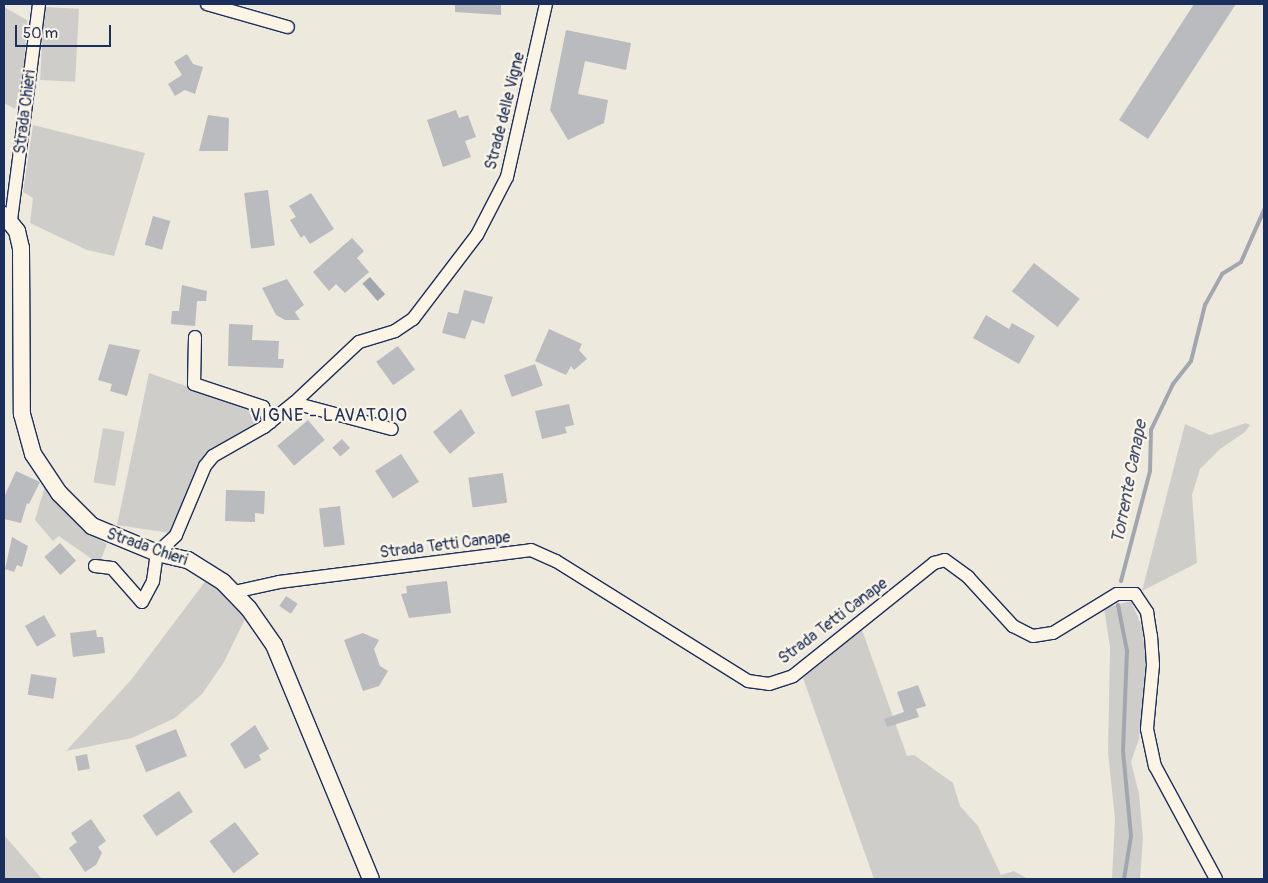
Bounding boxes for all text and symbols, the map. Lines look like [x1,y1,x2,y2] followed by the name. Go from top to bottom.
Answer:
[18,15,114,47] scale bar
[23,24,58,43] text: 50 m
[481,50,529,172] street label: Strade delle Vigne
[10,69,40,155] street label: Strada Chieri
[248,405,410,427] district label: VIGNE - LAVATOIO
[1107,419,1153,545] water label: Torrente Canape
[104,524,190,570] street label: Strada Chieri
[379,527,511,563] street label: Strada Tetti Canape
[775,574,891,668] street label: Strada Tetti Canape

